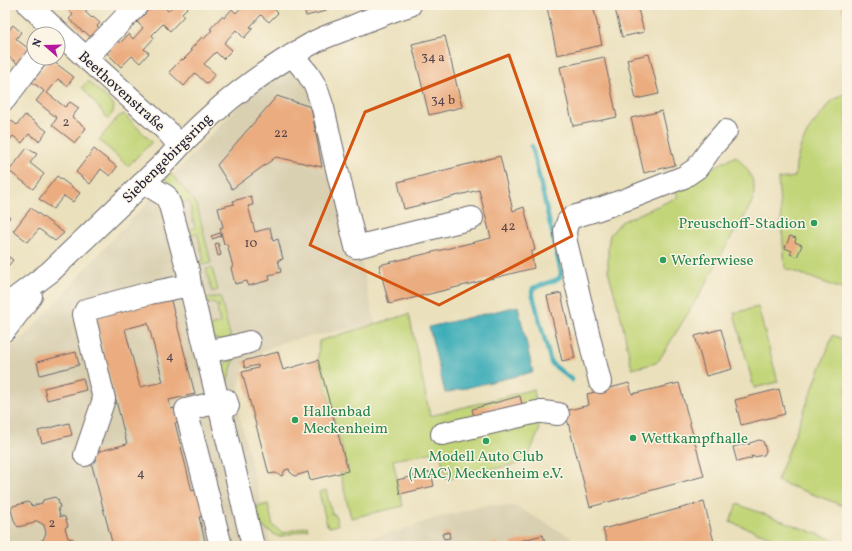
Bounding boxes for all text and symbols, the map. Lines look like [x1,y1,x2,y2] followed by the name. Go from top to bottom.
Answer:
[26,26,66,66] north arrow
[30,37,46,49] text: N
[73,47,169,137] street label: Beethovenstraße
[421,49,445,67] house number: 34 a
[431,92,455,110] house number: 34 b
[118,109,218,209] street label: Siebengebirgsring
[63,114,70,132] house number: 2
[274,125,288,143] house number: 22
[679,214,806,235] place label: Preuschoff-Stadion
[501,218,515,236] house number: 42
[809,218,819,228] marker: Preuschoff-Stadion
[245,235,258,253] house number: 10
[671,251,754,272] place label: Werferwiese
[658,255,668,265] marker: Werferwiese
[166,348,174,366] house number: 4
[303,402,388,440] place label: Hallenbad Meckenheim
[290,415,300,425] marker: Hallenbad Meckenheim
[641,429,748,450] place label: Wettkampfhalle
[628,433,638,443] marker: Wettkampfhalle
[481,436,491,446] marker: Modell Auto Club (MAC) Meckenheim e.V.
[409,447,563,485] place label: Modell Auto Club (MAC) Meckenheim e.V.
[137,465,145,483] house number: 4
[49,515,56,533] house number: 2

